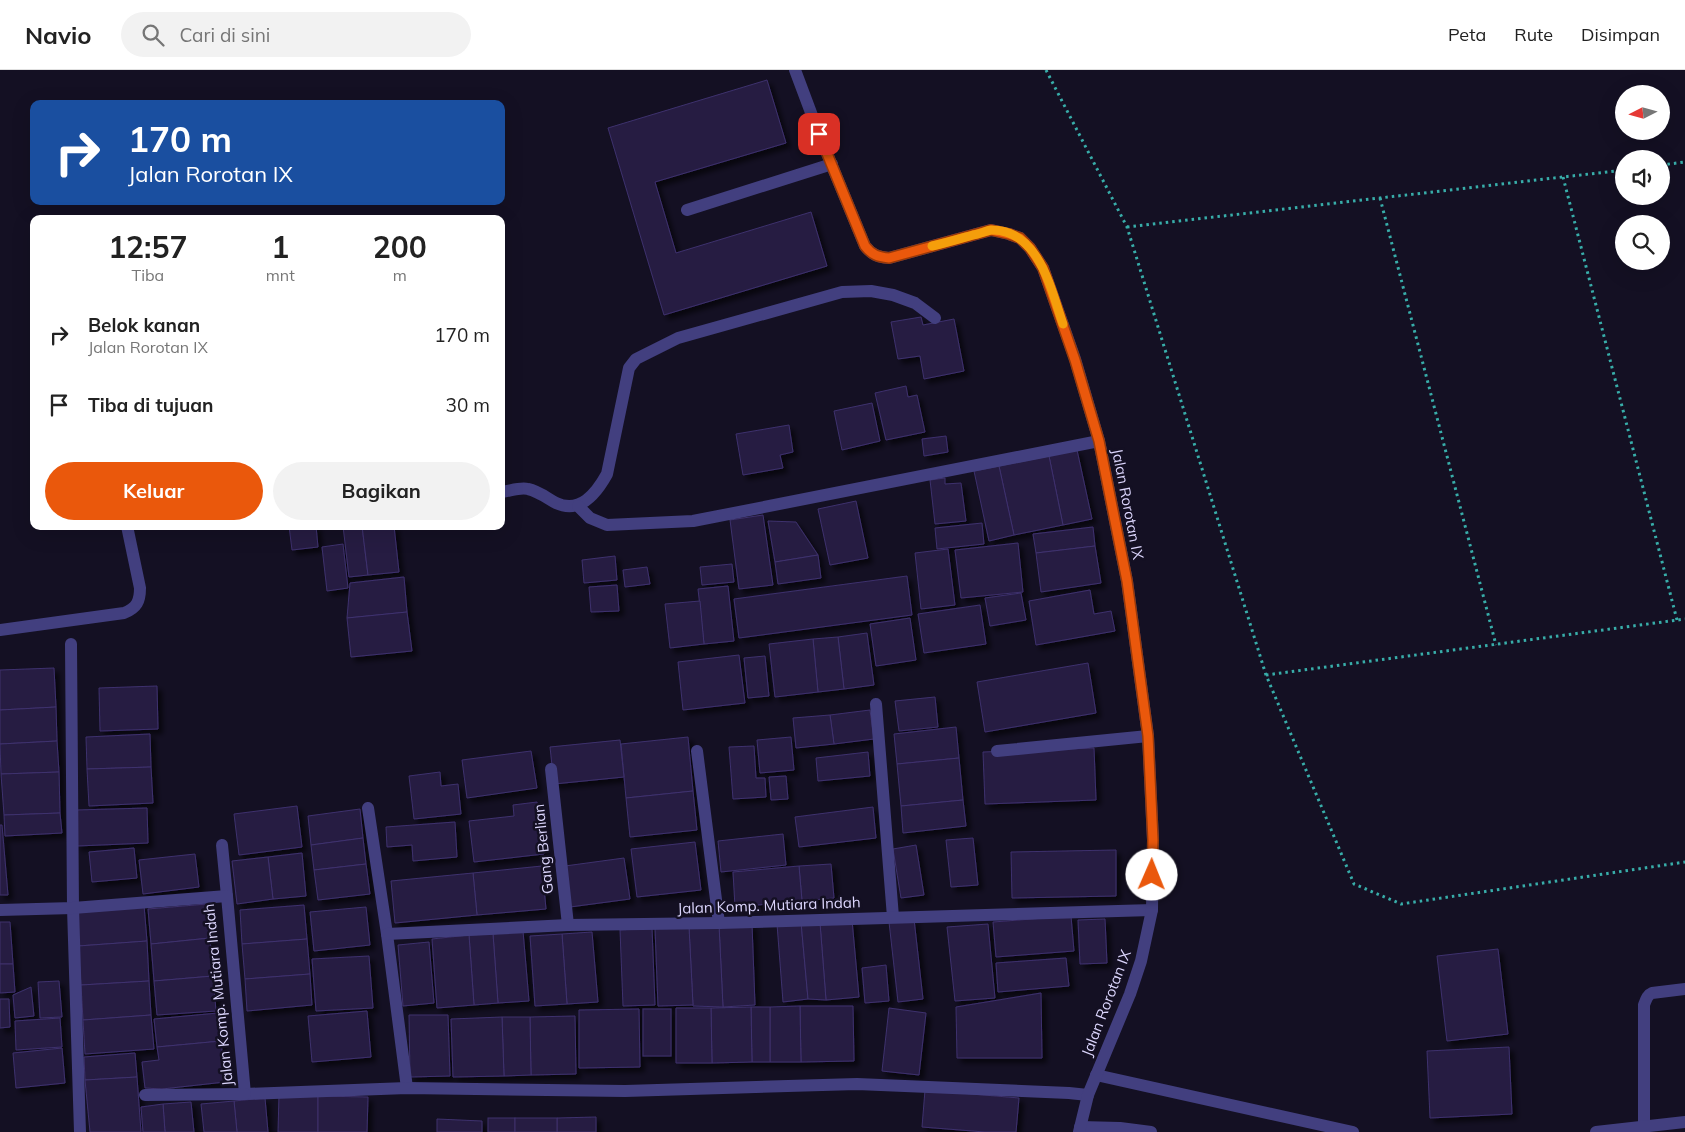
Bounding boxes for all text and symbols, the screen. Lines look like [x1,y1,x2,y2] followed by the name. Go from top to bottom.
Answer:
[121,12,471,57] search box
[25,20,91,50] text: Navio
[139,21,167,49] icon: search
[179,23,270,47] text: Cari di sini
[1448,23,1486,46] text: Peta
[1514,23,1553,46] text: Rute
[1581,23,1660,46] text: Disimpan
[1615,85,1670,140] north arrow
[1615,85,1670,270] map controls
[798,113,840,155] pin
[128,117,232,161] text: 170 m
[45,120,110,185] icon: right
[805,120,833,148] icon: arrive
[1615,150,1670,205] button: sound
[128,160,293,188] text: Jalan Rorotan IX
[1615,215,1670,270] button: search
[108,228,188,266] text: 12:57
[271,228,289,266] text: 1
[373,228,427,266] text: 200
[132,265,164,285] text: Tiba
[266,265,295,285] text: mnt
[393,265,407,285] text: m
[88,313,200,337] text: Belok kanan
[45,321,73,349] icon: right
[434,323,490,347] text: 170 m
[88,337,208,357] text: Jalan Rorotan IX
[45,391,73,419] icon: arrive
[88,393,213,417] text: Tiba di tujuan
[446,393,490,417] text: 30 m
[1108,447,1148,561] street label: Jalan Rorotan IX
[45,462,263,520] button: Keluar
[273,462,490,520] button: Bagikan
[529,803,557,895] street label: Gang Berlian
[1125,848,1177,900] position arrow
[677,892,861,918] street label: Jalan Komp. Mutiara Indah
[199,903,237,1087] street label: Jalan Komp. Mutiara Indah
[1077,947,1135,1059] street label: Jalan Rorotan IX

